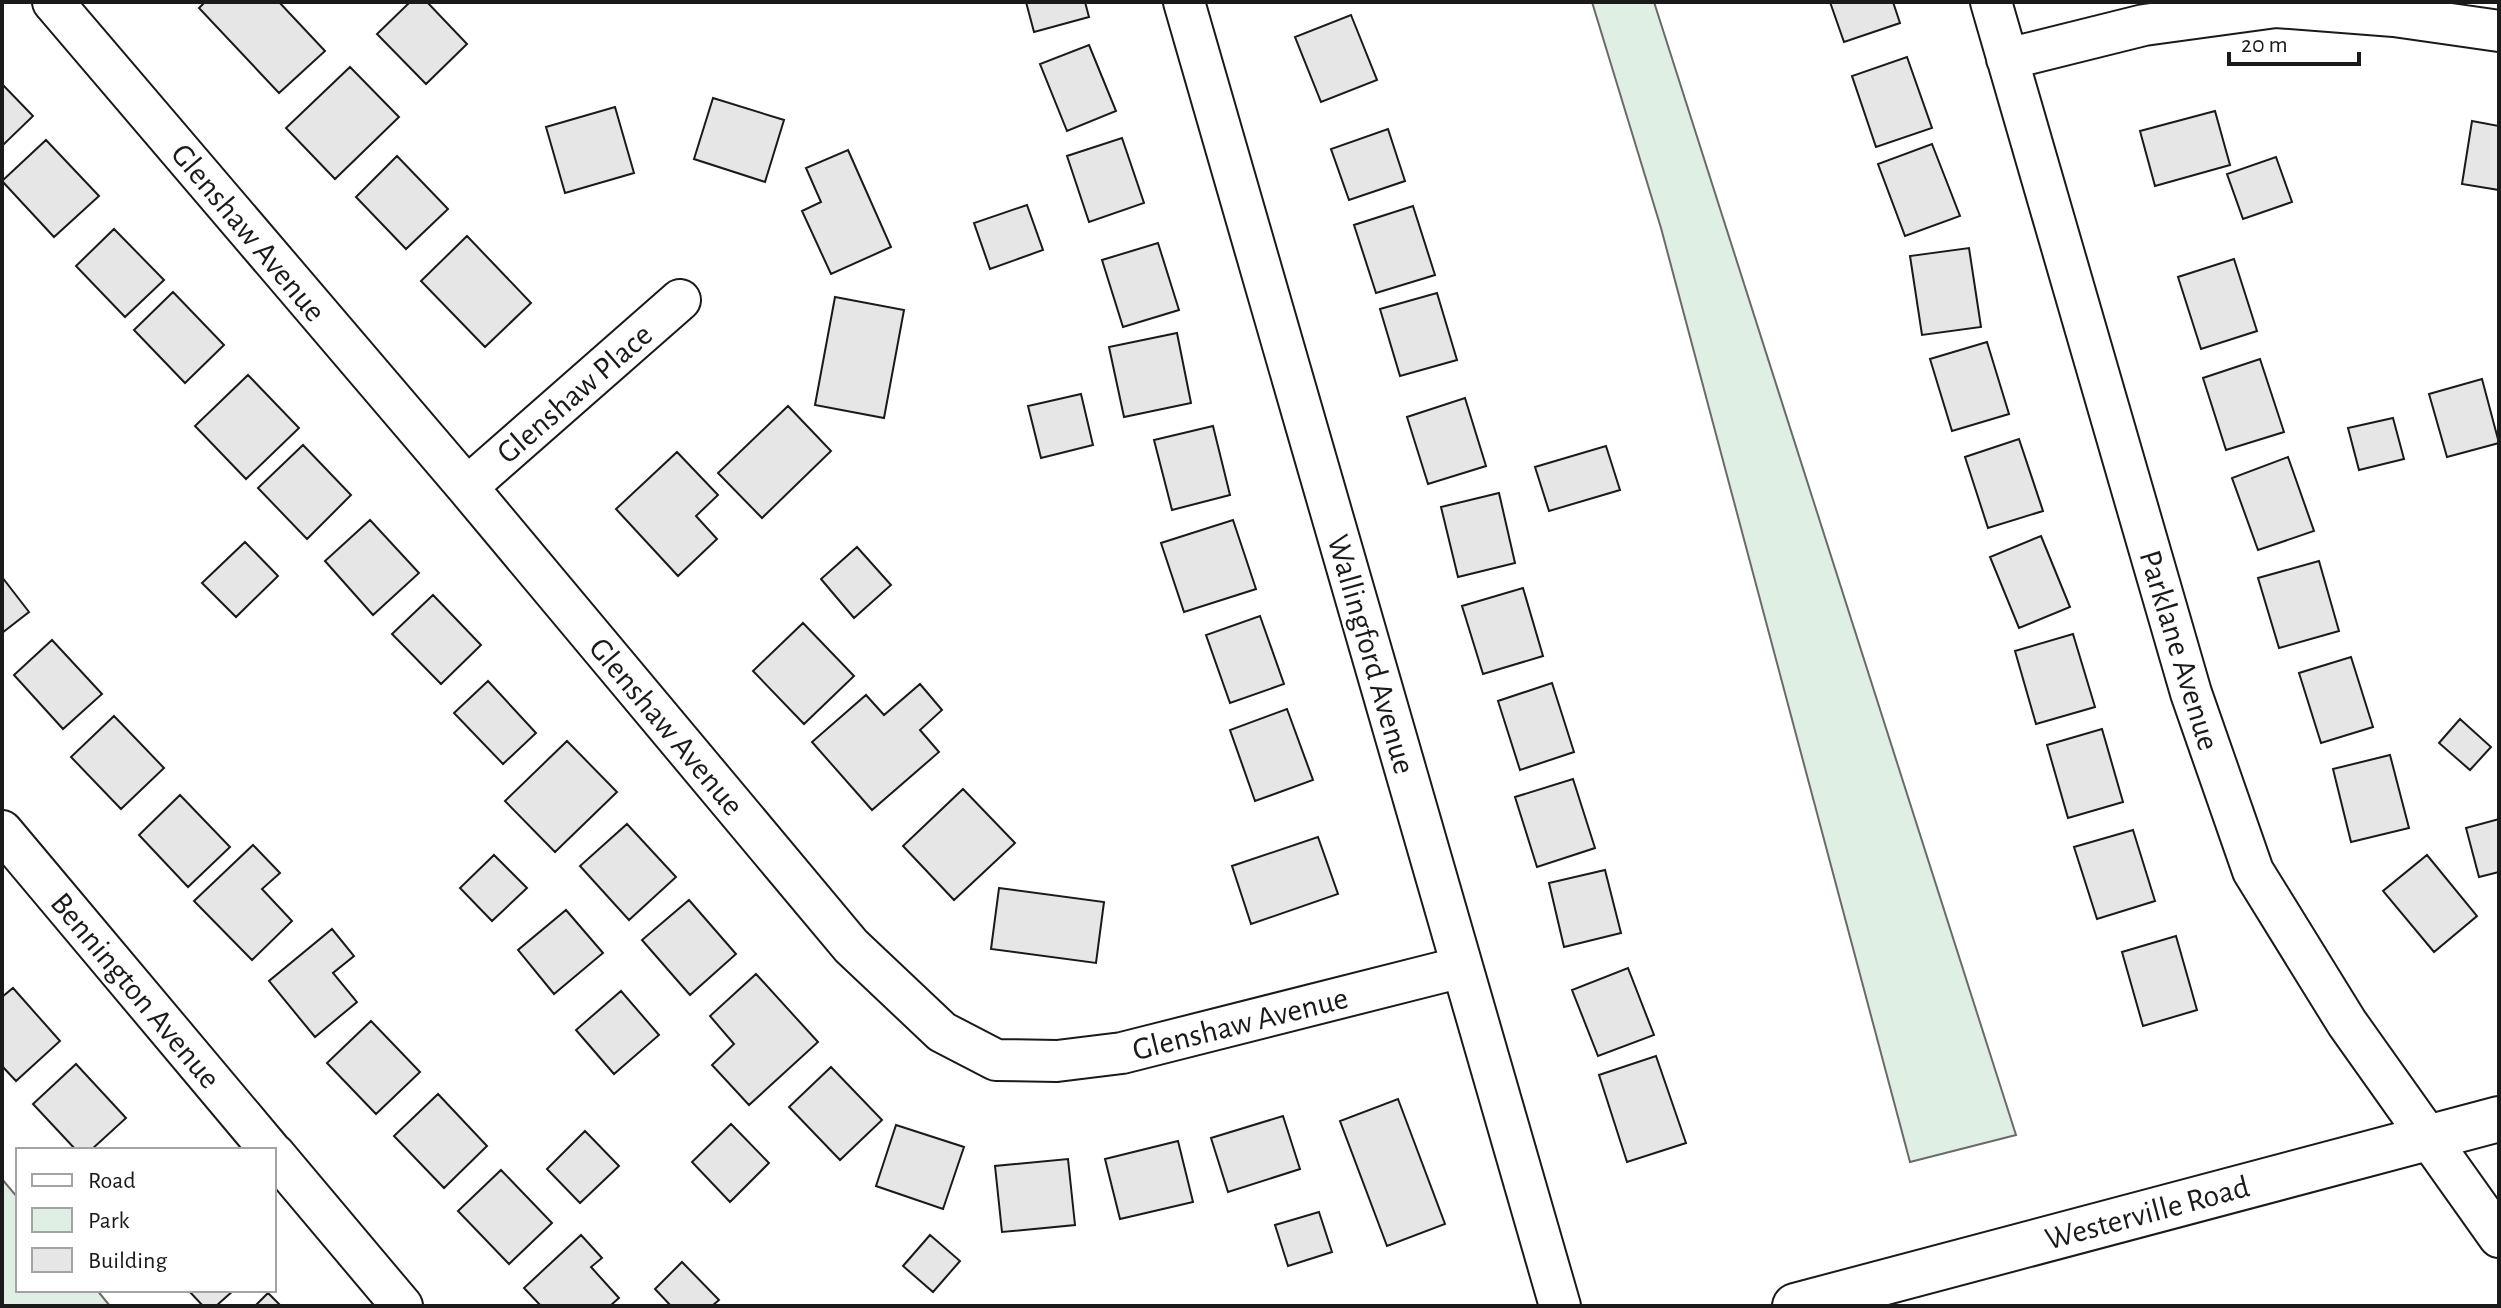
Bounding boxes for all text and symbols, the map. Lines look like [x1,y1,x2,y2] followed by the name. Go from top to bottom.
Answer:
[2229,16,2359,66] scale bar
[2241,33,2288,57] text: 20 m
[165,138,332,328] street label: Glenshaw Avenue
[491,318,658,470] street label: Glenshaw Place
[1322,531,1420,777] street label: Wallingford Avenue
[2133,546,2225,754] street label: Parklane Avenue
[583,632,750,822] street label: Glenshaw Avenue
[44,887,226,1095] street label: Bennington Avenue
[1129,982,1351,1066] street label: Glenshaw Avenue
[16,1148,276,1292] legend
[88,1169,136,1193] text: Road
[2042,1170,2253,1256] street label: Westerville Road
[88,1209,129,1233] text: Park
[88,1249,167,1273] text: Building

